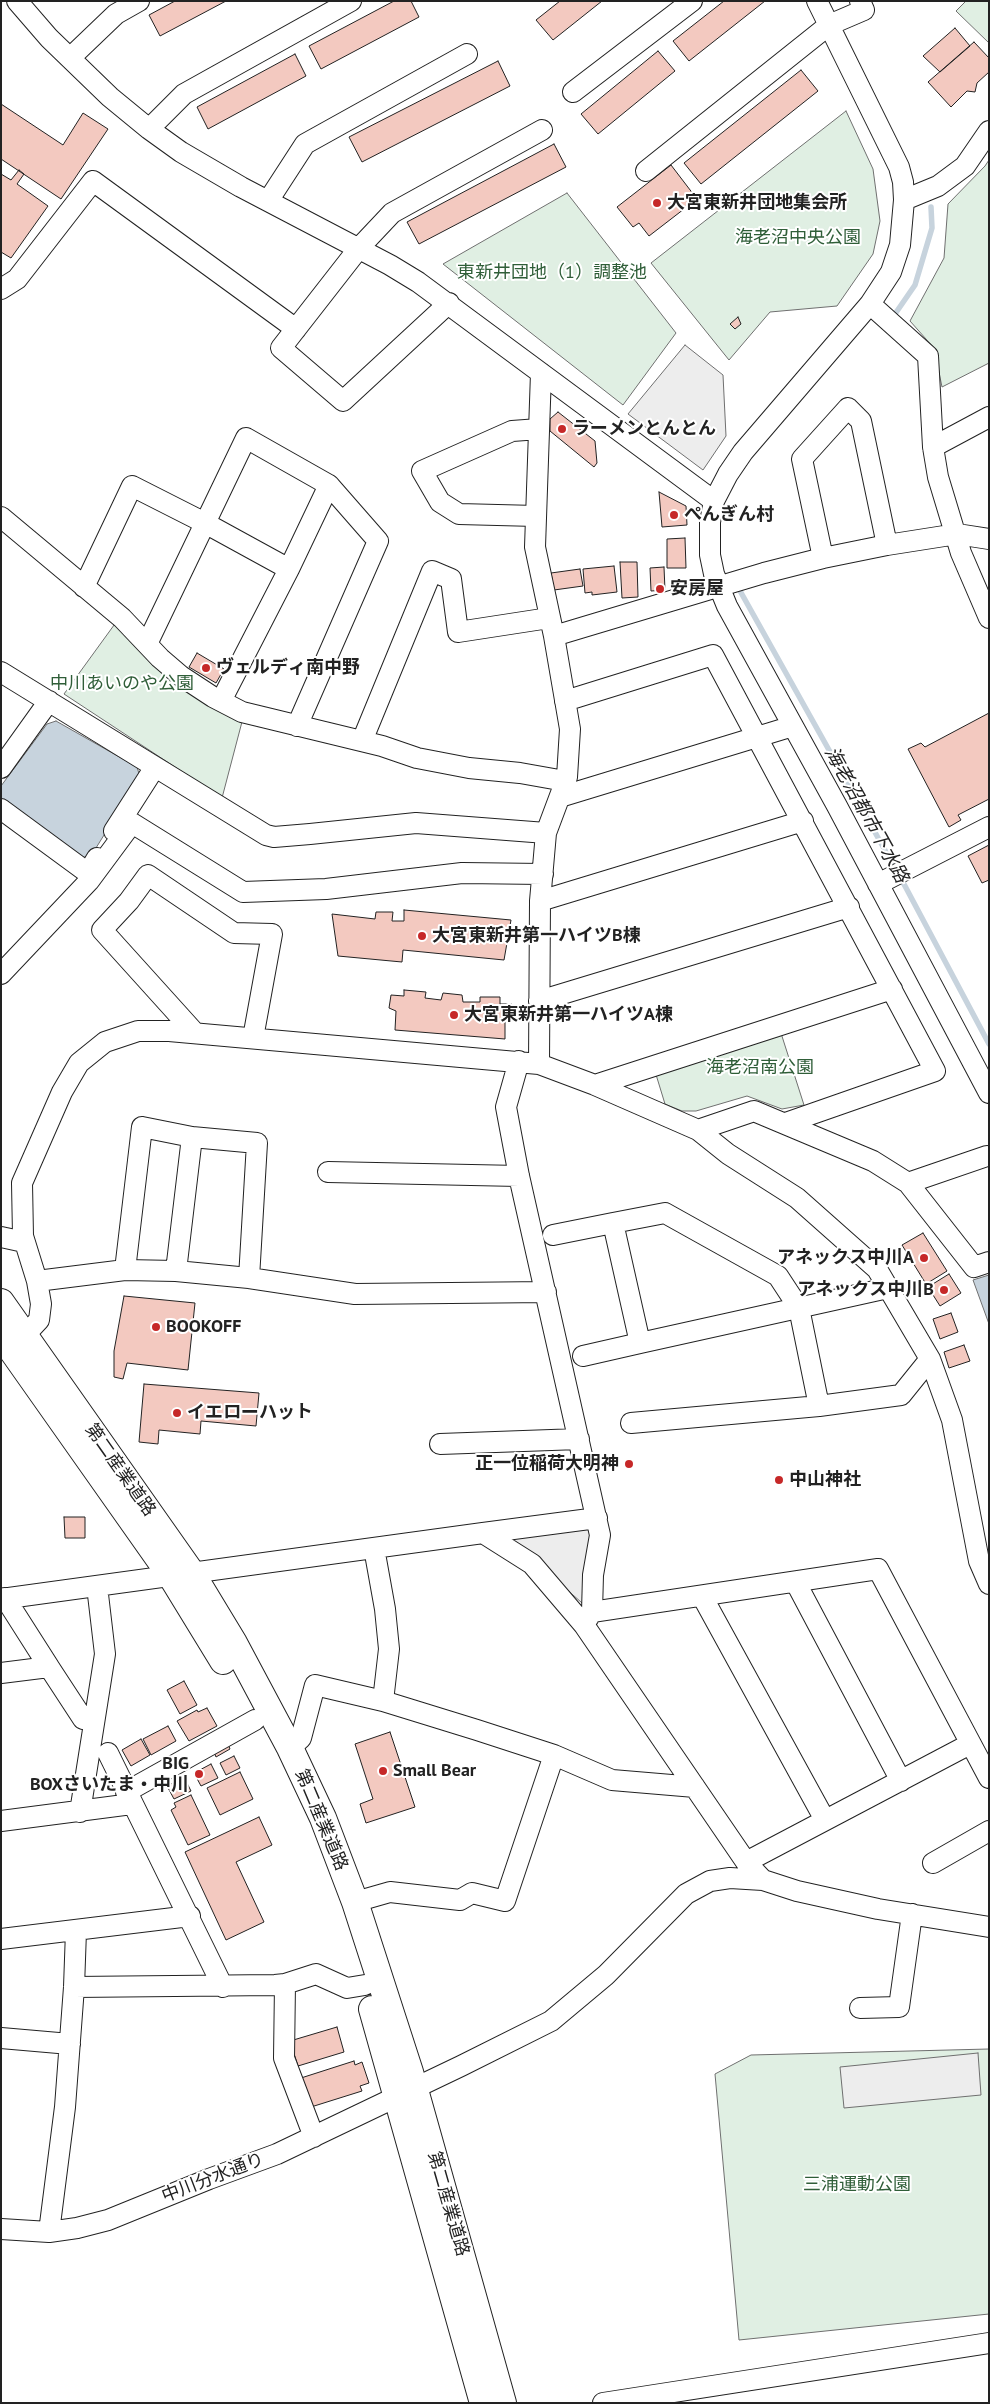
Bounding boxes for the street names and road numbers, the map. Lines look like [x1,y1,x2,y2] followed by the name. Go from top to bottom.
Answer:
[80,1420,160,1520] street label: 第二産業道路
[290,1766,352,1874] street label: 第二産業道路
[159,2149,267,2207] street label: 中川分水通り
[423,2149,473,2259] street label: 第二産業道路

